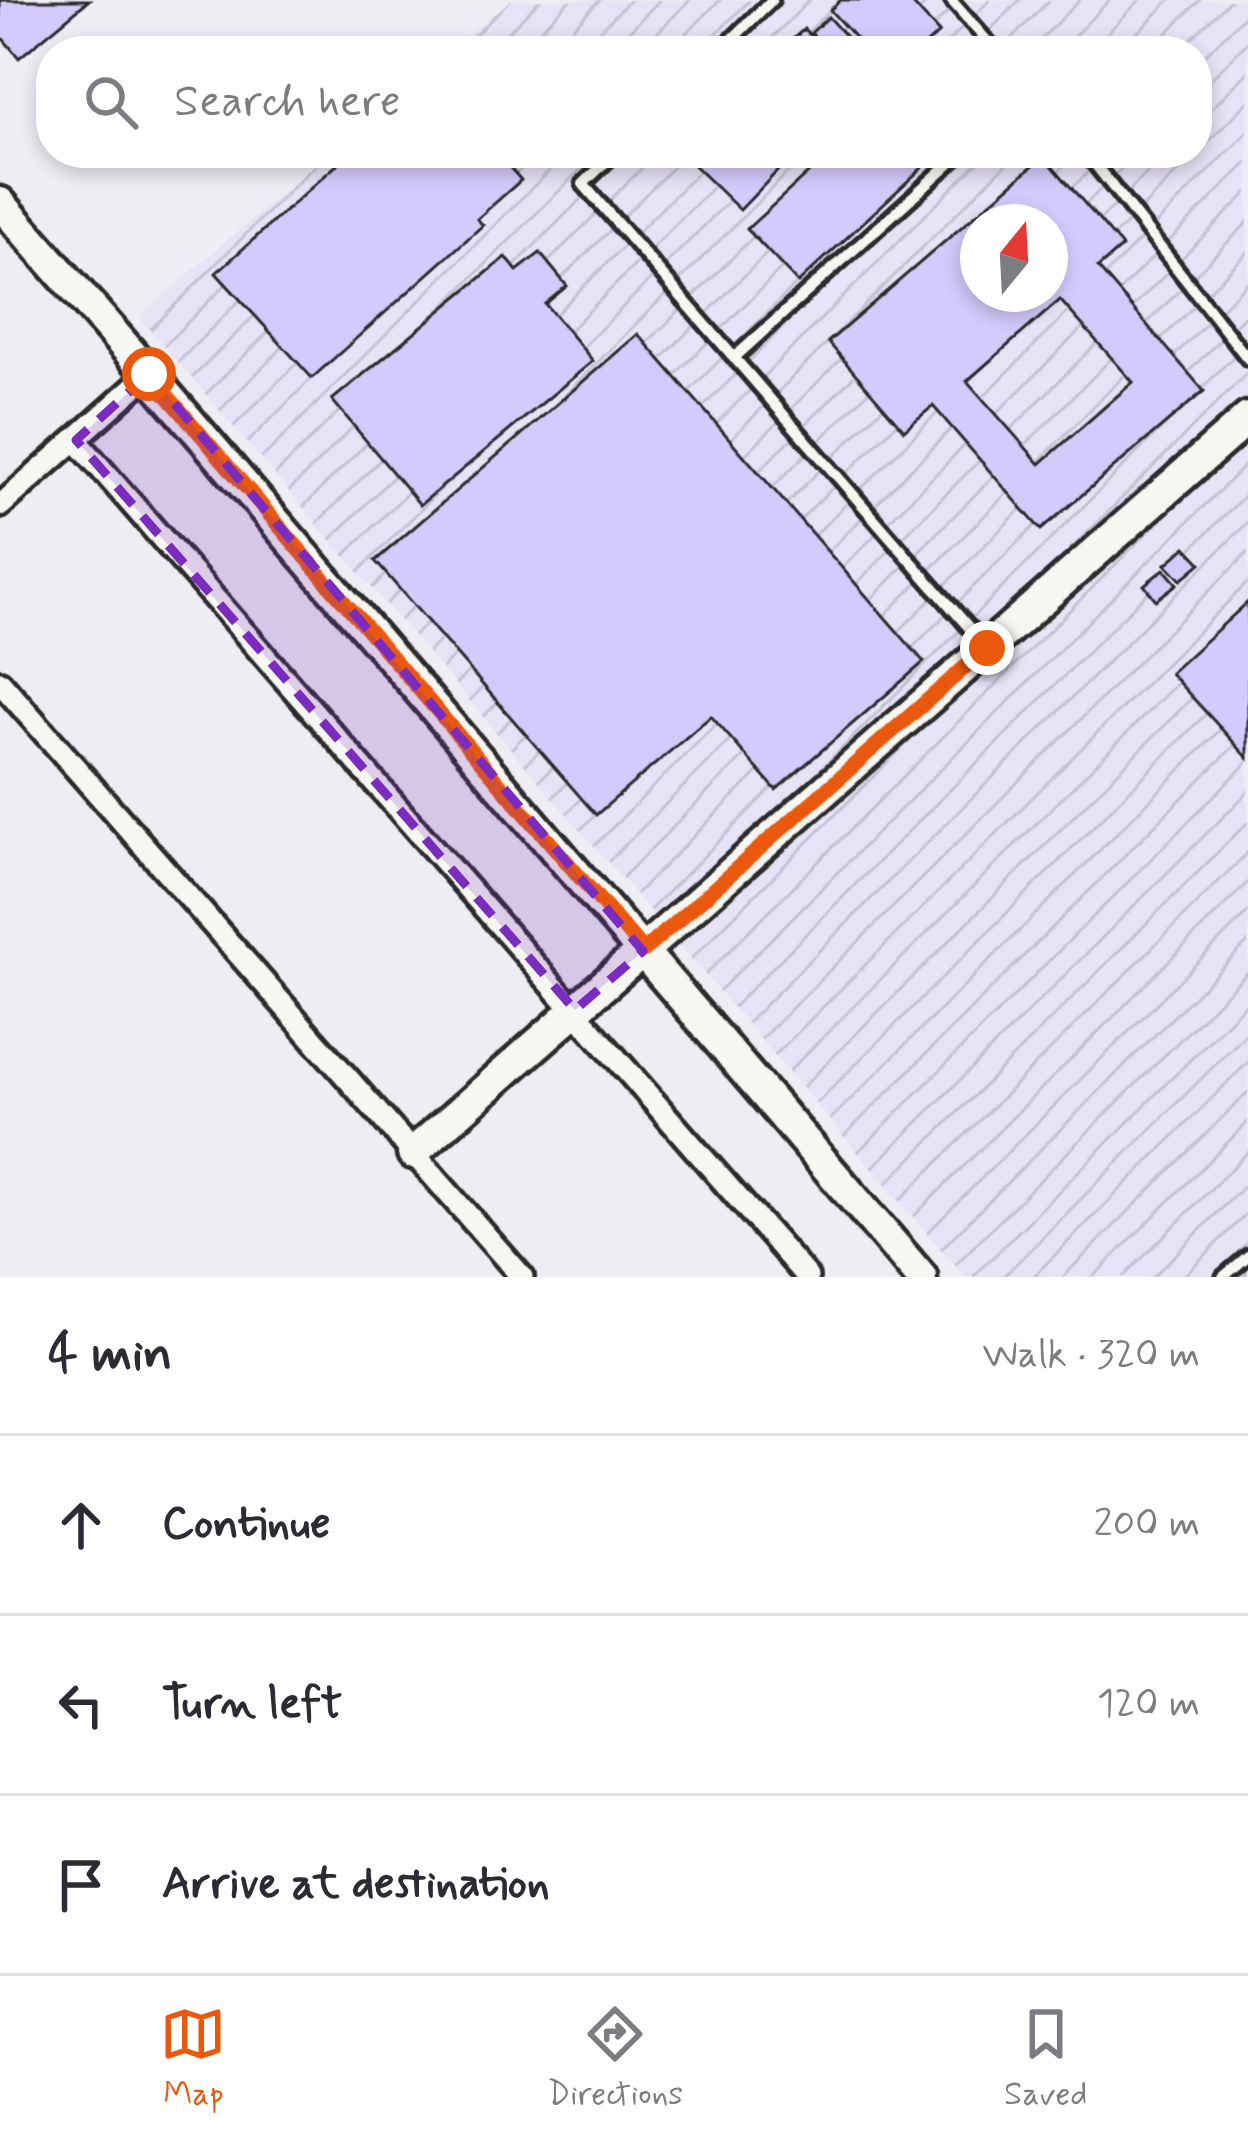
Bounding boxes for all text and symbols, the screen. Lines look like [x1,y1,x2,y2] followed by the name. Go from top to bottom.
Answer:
[36,36,1212,168] search box
[78,69,144,135] icon: search
[174,73,401,132] text: Search here
[960,204,1068,312] north arrow
[122,347,176,401] route start
[960,621,1014,675] route end
[48,1322,172,1388] text: 4 min
[982,1330,1200,1381] text: Walk · 320 m
[48,1492,114,1558] icon: ahead
[162,1495,330,1554] text: Continue
[1094,1499,1200,1550] text: 200 m
[48,1672,114,1738] icon: left
[162,1675,342,1734] text: Turn left
[1097,1679,1200,1730] text: 120 m
[48,1852,114,1918] icon: arrive
[162,1855,550,1914] text: Arrive at destination
[160,2001,226,2117] tab: Map
[547,2001,683,2117] tab: Directions
[1004,2001,1088,2117] tab: Saved

